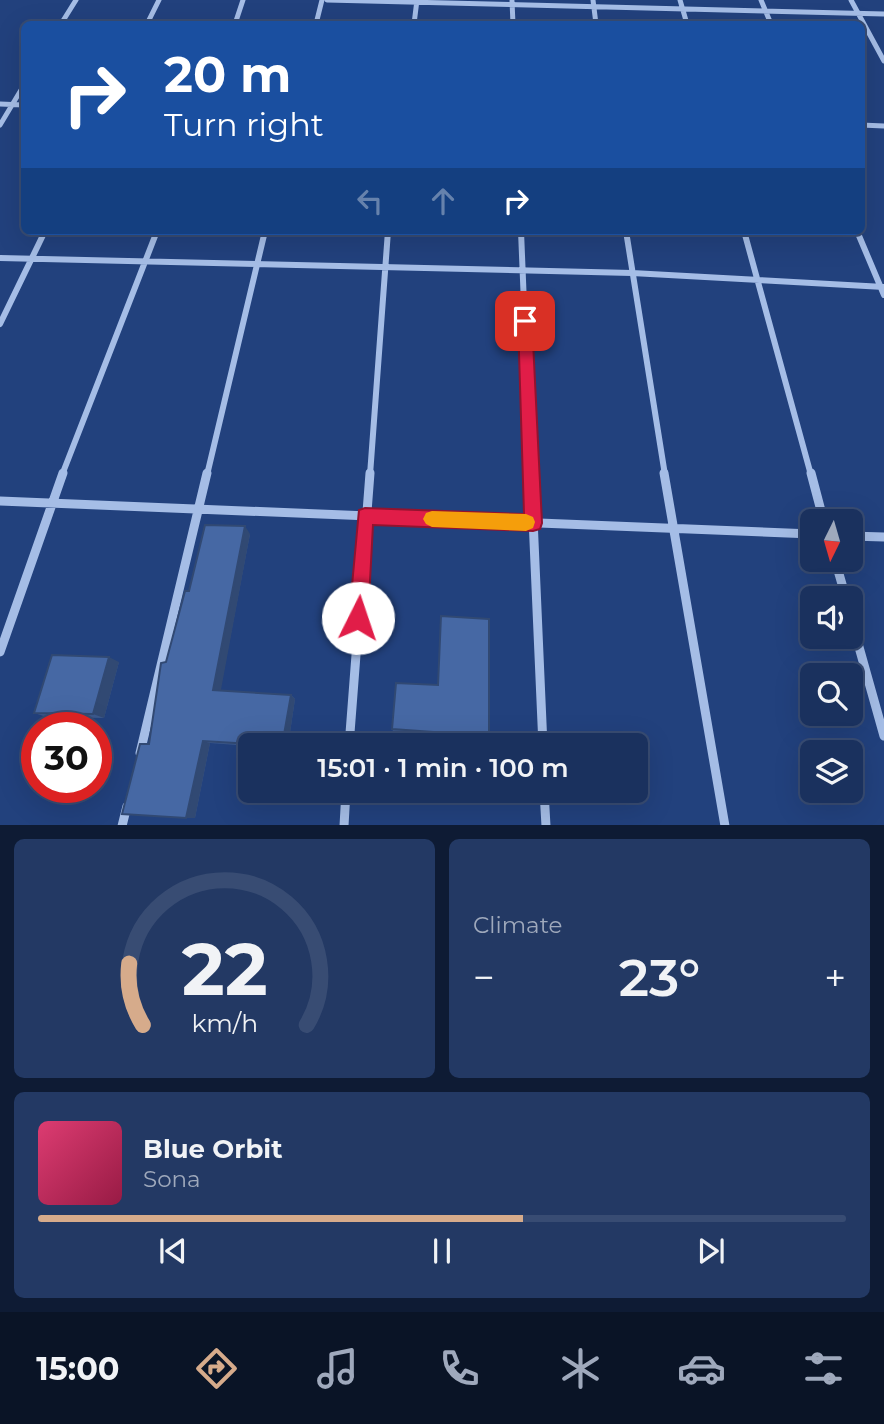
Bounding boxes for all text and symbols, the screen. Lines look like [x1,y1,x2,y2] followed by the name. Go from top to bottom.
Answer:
[164,45,291,104] text: 20 m
[49,49,140,140] icon: right
[164,105,324,144] text: Turn right
[351,182,389,220] icon: left
[424,182,462,220] icon: ahead
[497,182,535,220] icon: right
[495,291,555,351] pin
[506,302,544,340] icon: arrive
[800,509,863,572] north arrow
[800,509,863,803] map controls
[321,581,395,655] position arrow
[800,586,863,649] button: sound
[800,663,863,726] button: search
[21,712,112,803] speed limit sign: 30
[800,740,863,803] button: layers
[317,752,569,784] text: 15:01 · 1 min · 100 m
[473,911,562,939] text: Climate
[182,925,267,1013] text: 22
[619,946,700,1009] text: 23°
[473,954,495,1001] text: −
[824,954,846,1001] text: +
[191,1007,258,1037] text: km/h
[143,1133,282,1165] text: Blue Orbit
[143,1165,201,1193] text: Sona
[154,1232,192,1270] icon: previous
[423,1232,461,1270] icon: pause
[692,1232,730,1270] icon: next
[192,1344,241,1393] icon: directions
[313,1344,362,1393] icon: music
[435,1344,484,1393] icon: phone
[556,1344,605,1393] icon: climate
[677,1344,726,1393] icon: car
[799,1344,848,1393] icon: filters
[36,1349,120,1388] text: 15:00

